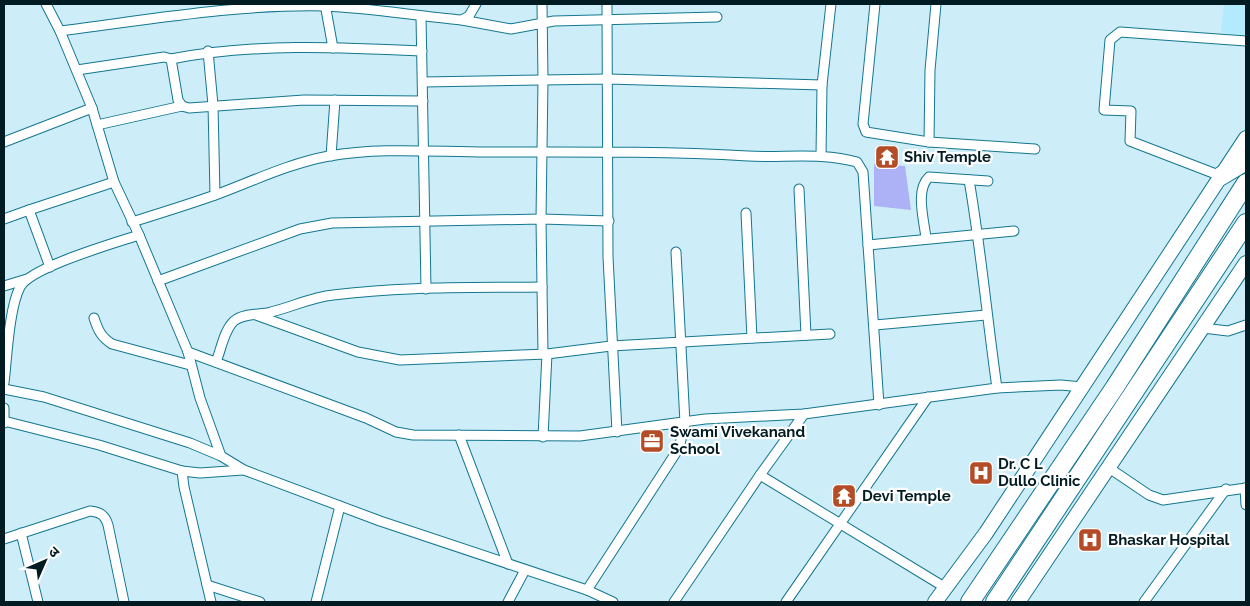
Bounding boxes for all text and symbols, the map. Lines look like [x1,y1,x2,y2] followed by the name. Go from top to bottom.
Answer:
[874,144,900,170] temple icon: Shiv Temple
[904,148,991,166] place label: Shiv Temple
[670,423,805,458] place label: Swami Vivekanand School
[639,428,665,454] office icon: Swami Vivekanand School
[998,455,1081,490] place label: Dr. C L Dullo Clinic
[968,460,994,486] hospital icon: Dr. C L Dullo Clinic
[831,483,857,509] temple icon: Devi Temple
[862,487,951,505] place label: Devi Temple
[1077,527,1103,553] hospital icon: Bhaskar Hospital
[1108,531,1230,549] place label: Bhaskar Hospital
[20,536,70,586] north arrow
[46,543,63,561] text: उ

